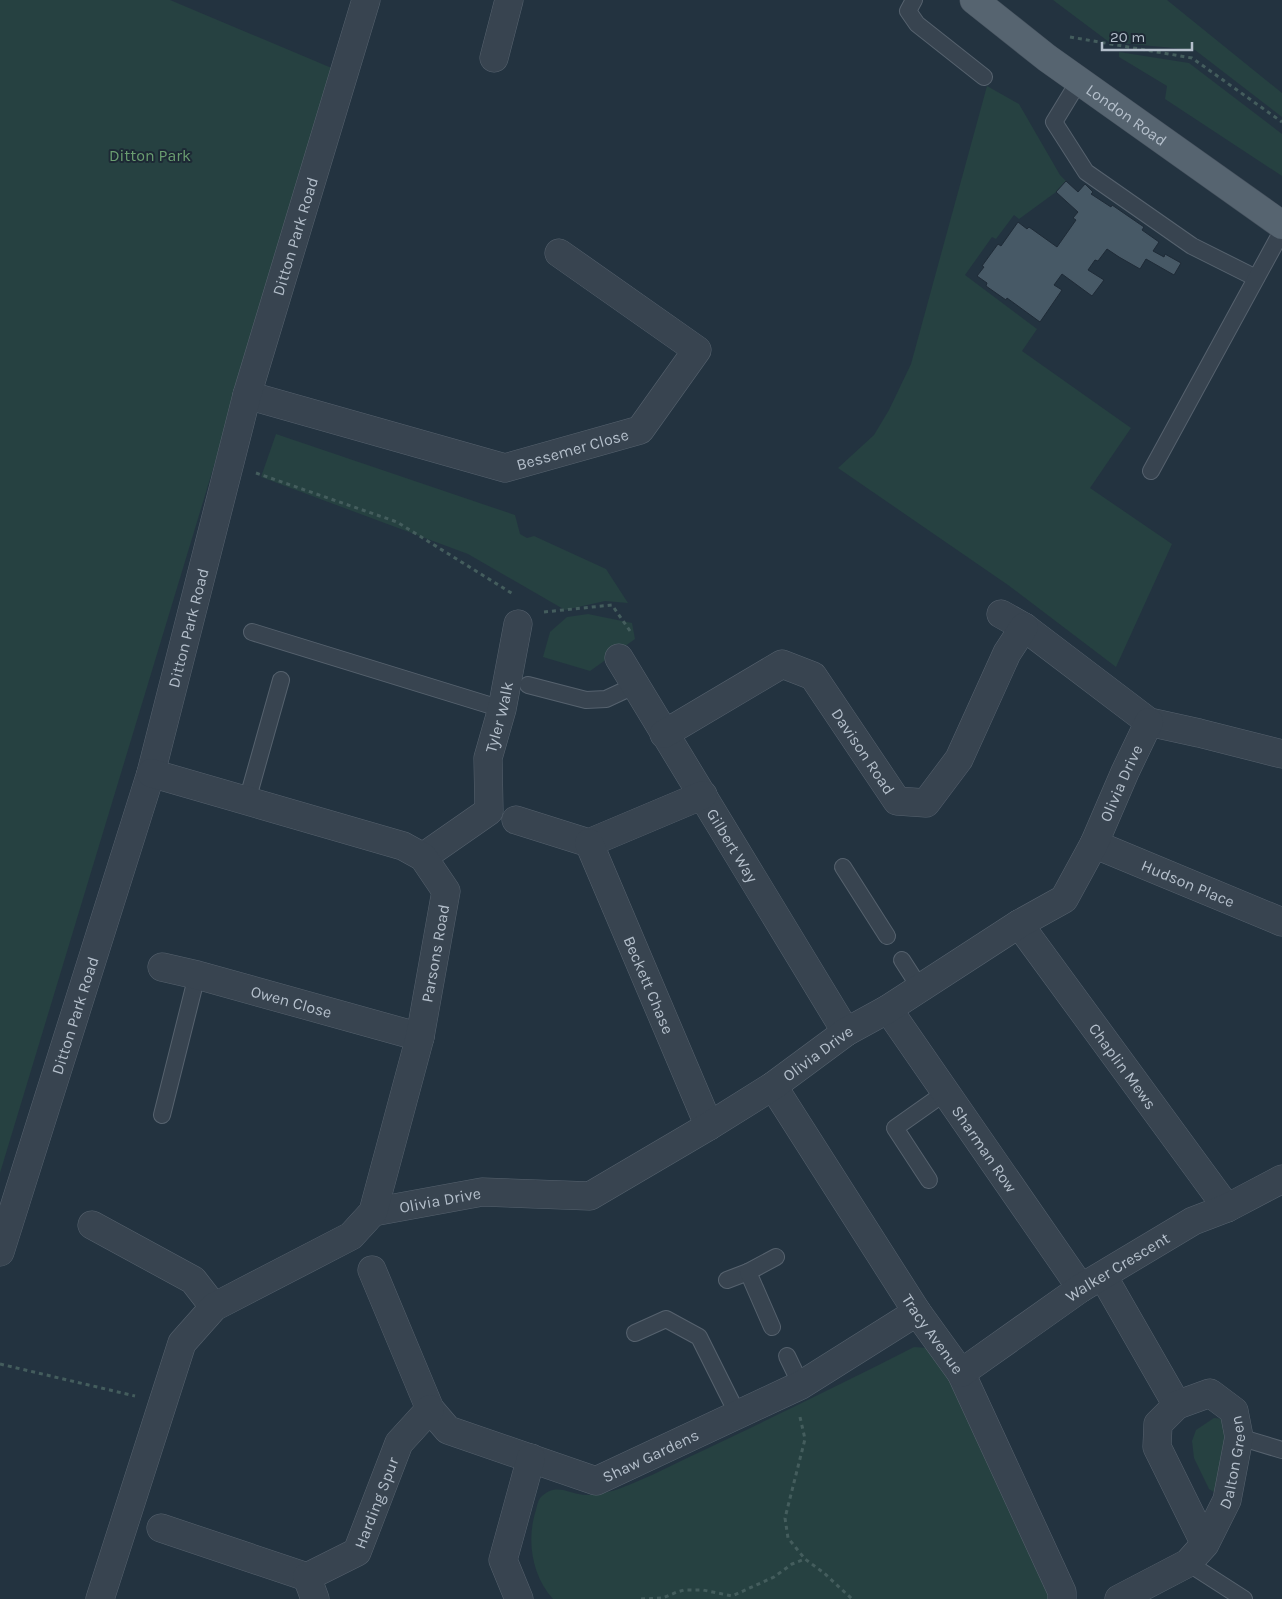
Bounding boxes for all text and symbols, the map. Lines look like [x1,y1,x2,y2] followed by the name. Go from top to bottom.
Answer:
[1102,20,1192,52] scale bar
[1110,28,1145,46] text: 20 m
[1082,80,1170,150] street label: London Road
[109,146,191,165] park label: Ditton Park
[268,175,322,298] street label: Ditton Park Road
[514,425,631,474] street label: Bessemer Close
[164,566,213,690] street label: Ditton Park Road
[481,680,517,755] street label: Tyler Walk
[827,705,899,798] street label: Davison Road
[1096,742,1147,825] street label: Olivia Drive
[703,805,762,886] street label: Gilbert Way
[1139,856,1237,911] street label: Hudson Place
[417,903,453,1004] street label: Parsons Road
[620,933,678,1037] street label: Beckett Chase
[48,954,103,1077] street label: Ditton Park Road
[249,981,334,1022] street label: Owen Close
[1085,1019,1160,1113] street label: Chaplin Mews
[779,1021,856,1086] street label: Olivia Drive
[948,1102,1021,1197] street label: Sharman Row
[398,1183,482,1217] street label: Olivia Drive
[1062,1228,1173,1306] street label: Walker Crescent
[898,1290,968,1378] street label: Tracy Avenue
[1215,1414,1250,1512] street label: Dalton Green
[599,1425,702,1487] street label: Shaw Gardens
[350,1454,403,1552] street label: Harding Spur

